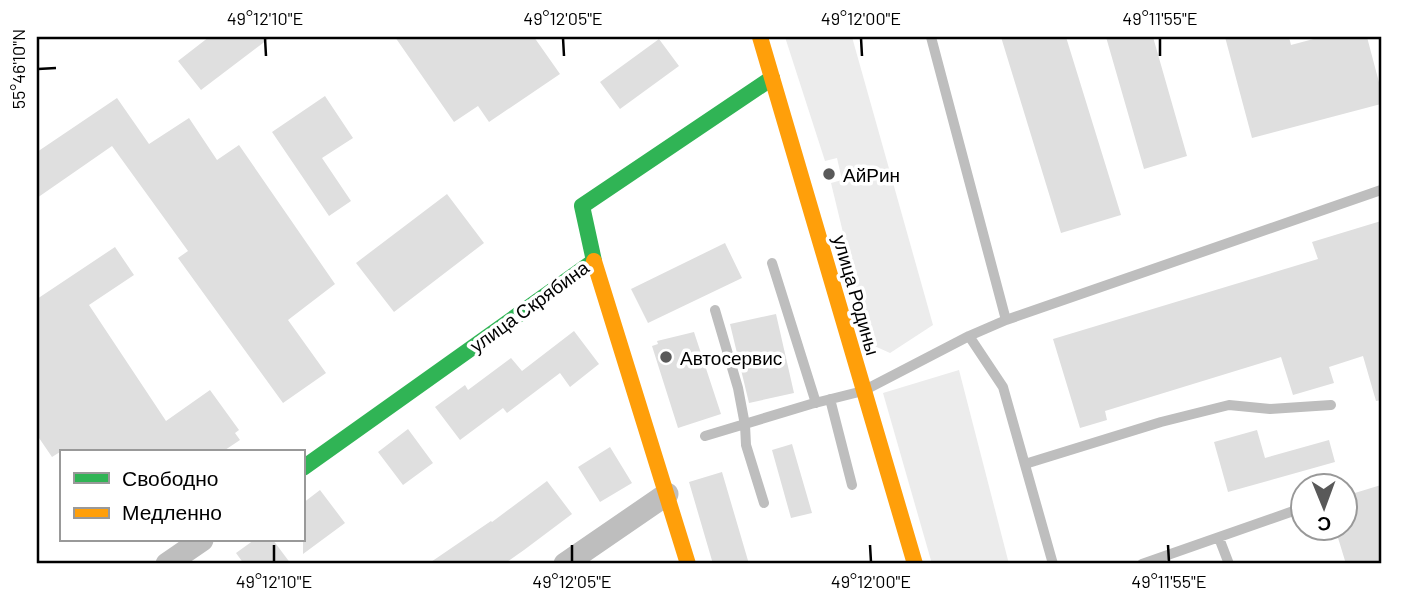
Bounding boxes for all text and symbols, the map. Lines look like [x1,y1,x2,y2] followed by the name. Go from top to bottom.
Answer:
[227,7,303,29] text: 49°12'10"E
[523,7,603,29] text: 49°12'05"E
[821,7,901,29] text: 49°12'00"E
[1122,7,1198,29] text: 49°11'55"E
[7,29,29,109] text: 55°46'10"N
[843,163,900,186] place label: АйРин
[821,166,837,182] marker: АйРин
[829,232,885,358] street label: улица Родины
[465,255,593,357] street label: улица Скрябина
[680,346,782,369] place label: Автосервис
[658,349,674,365] marker: Автосервис
[60,450,304,542] legend
[122,465,219,490] text: Свободно
[1288,472,1358,542] north arrow
[122,499,222,524] text: Медленно
[1317,513,1331,536] text: С
[236,570,312,592] text: 49°12'10"E
[532,570,612,592] text: 49°12'05"E
[831,570,911,592] text: 49°12'00"E
[1131,570,1207,592] text: 49°11'55"E

